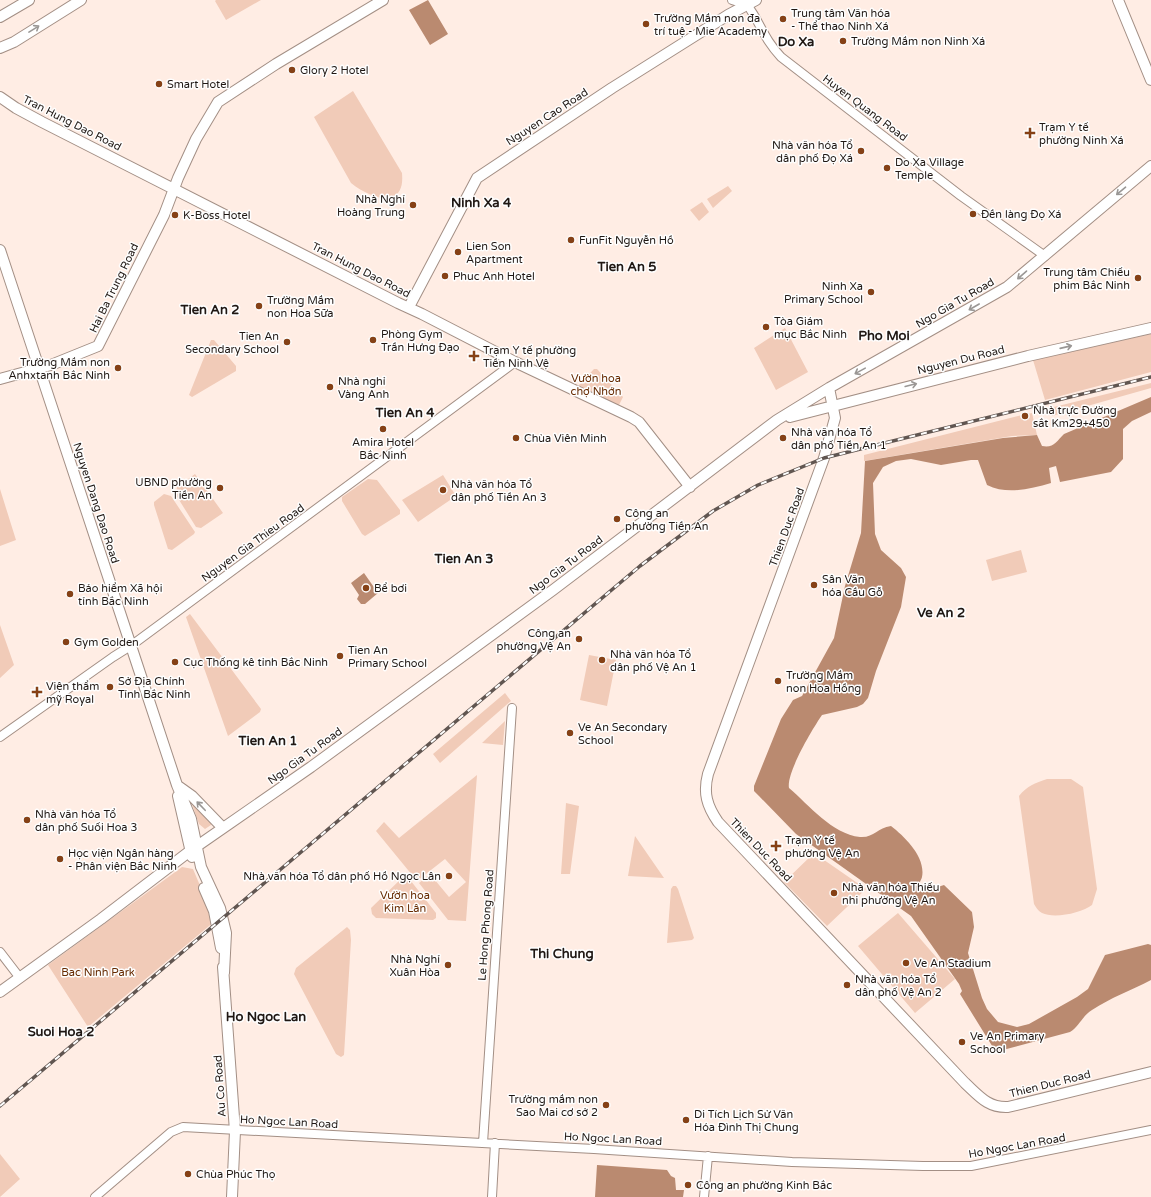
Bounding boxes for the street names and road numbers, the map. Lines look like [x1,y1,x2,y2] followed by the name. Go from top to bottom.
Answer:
[820,72,910,144] street label: Huyen Quang Road
[504,86,590,148] street label: Nguyen Cao Road
[21,92,124,154] street label: Tran Hung Dao Road
[310,239,413,301] street label: Tran Hung Dao Road
[87,241,141,335] street label: Hai Ba Trung Road
[913,275,997,331] street label: Ngo Gia Tu Road
[916,343,1006,377] street label: Nguyen Du Road
[70,441,122,565] street label: Nguyen Dang Dao Road
[767,486,807,568] street label: Thien Duc Road
[199,501,307,585] street label: Nguyen Gia Thieu Road
[527,533,605,597] street label: Ngo Gia Tu Road
[265,725,345,787] street label: Ngo Gia Tu Road
[727,816,795,884] street label: Thien Duc Road
[476,869,496,981] street label: Le Hong Phong Road
[211,1054,229,1118] street label: Au Co Road
[1008,1068,1092,1100] street label: Thien Duc Road
[240,1113,339,1131] street label: Ho Ngoc Lan Road
[564,1130,663,1148] street label: Ho Ngoc Lan Road
[967,1131,1067,1161] street label: Ho Ngoc Lan Road

